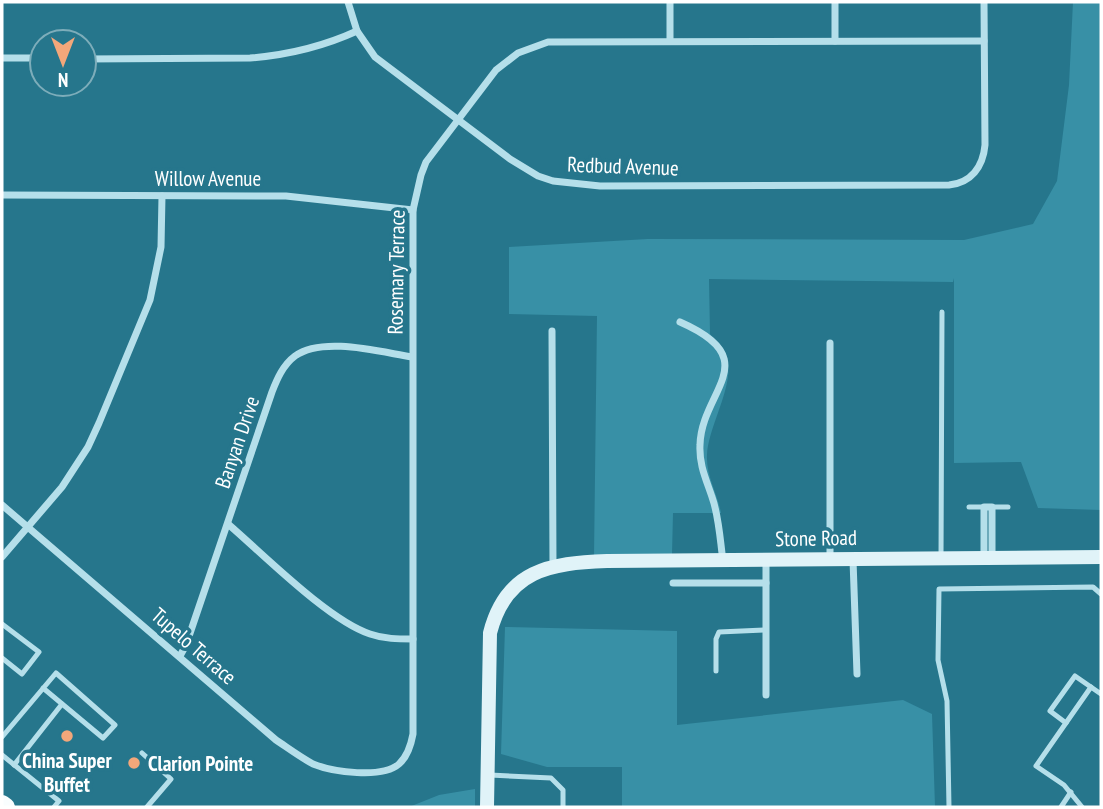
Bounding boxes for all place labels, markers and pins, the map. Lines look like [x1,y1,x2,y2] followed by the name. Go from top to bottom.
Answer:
[59,728,75,744] marker: China Super Buffet
[22,747,112,798] place label: China Super Buffet
[148,750,253,777] place label: Clarion Pointe
[126,755,142,771] marker: Clarion Pointe

